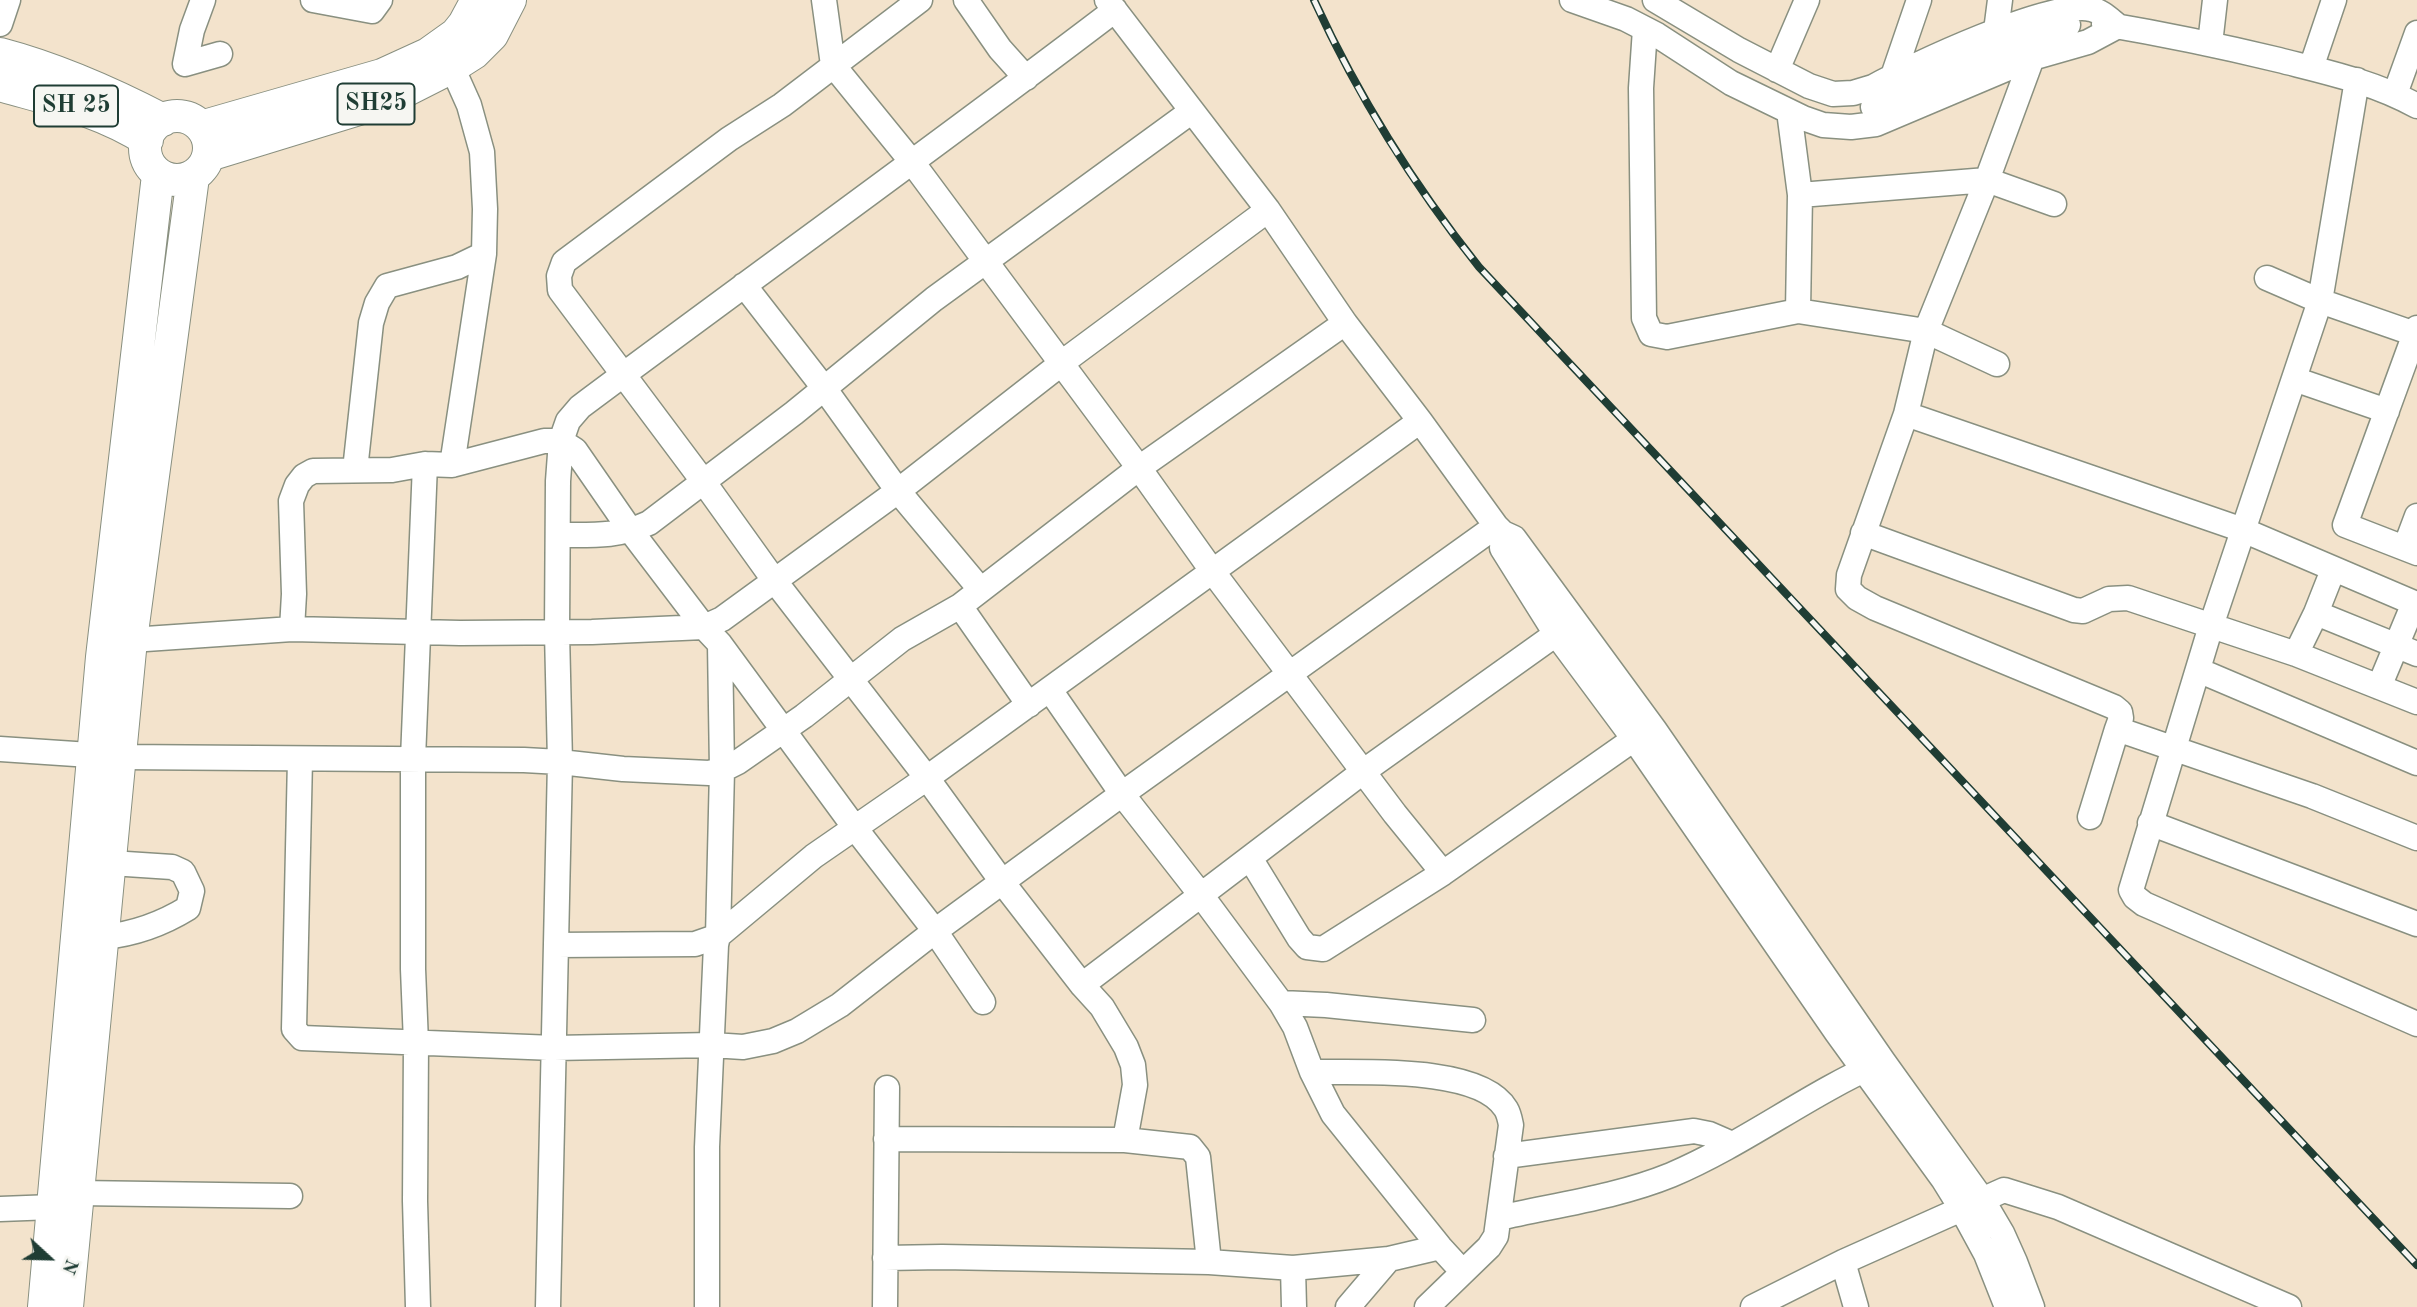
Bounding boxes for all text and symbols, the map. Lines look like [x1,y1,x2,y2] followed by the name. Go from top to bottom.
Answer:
[338,84,414,124] road number: SH25
[34,86,118,126] road number: SH 25
[14,1223,84,1293] north arrow
[57,1256,80,1276] text: N

